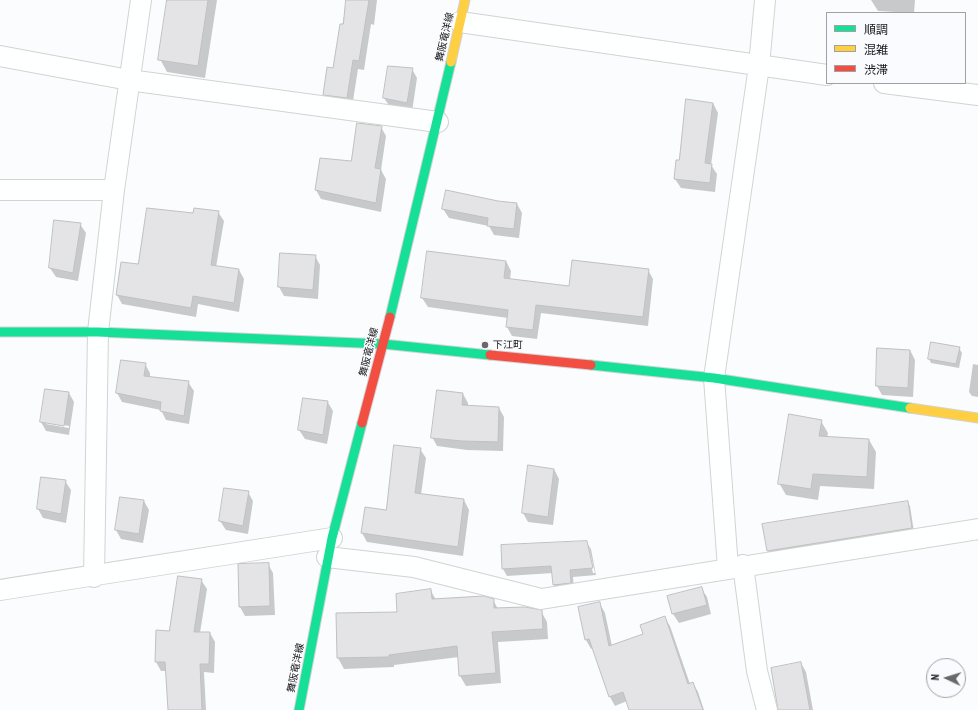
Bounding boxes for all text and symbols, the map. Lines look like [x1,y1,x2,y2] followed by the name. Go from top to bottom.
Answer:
[434,11,456,63] street label: 舞阪竜洋線
[826,12,966,84] legend
[864,22,888,37] text: 順調
[864,42,888,57] text: 混雑
[864,62,888,77] text: 渋滞
[357,326,381,378] street label: 舞阪竜洋線
[493,339,523,351] place label: 下江町
[480,340,490,350] marker: 下江町
[285,642,307,694] street label: 舞阪竜洋線
[926,658,966,698] north arrow
[928,674,942,681] text: N

